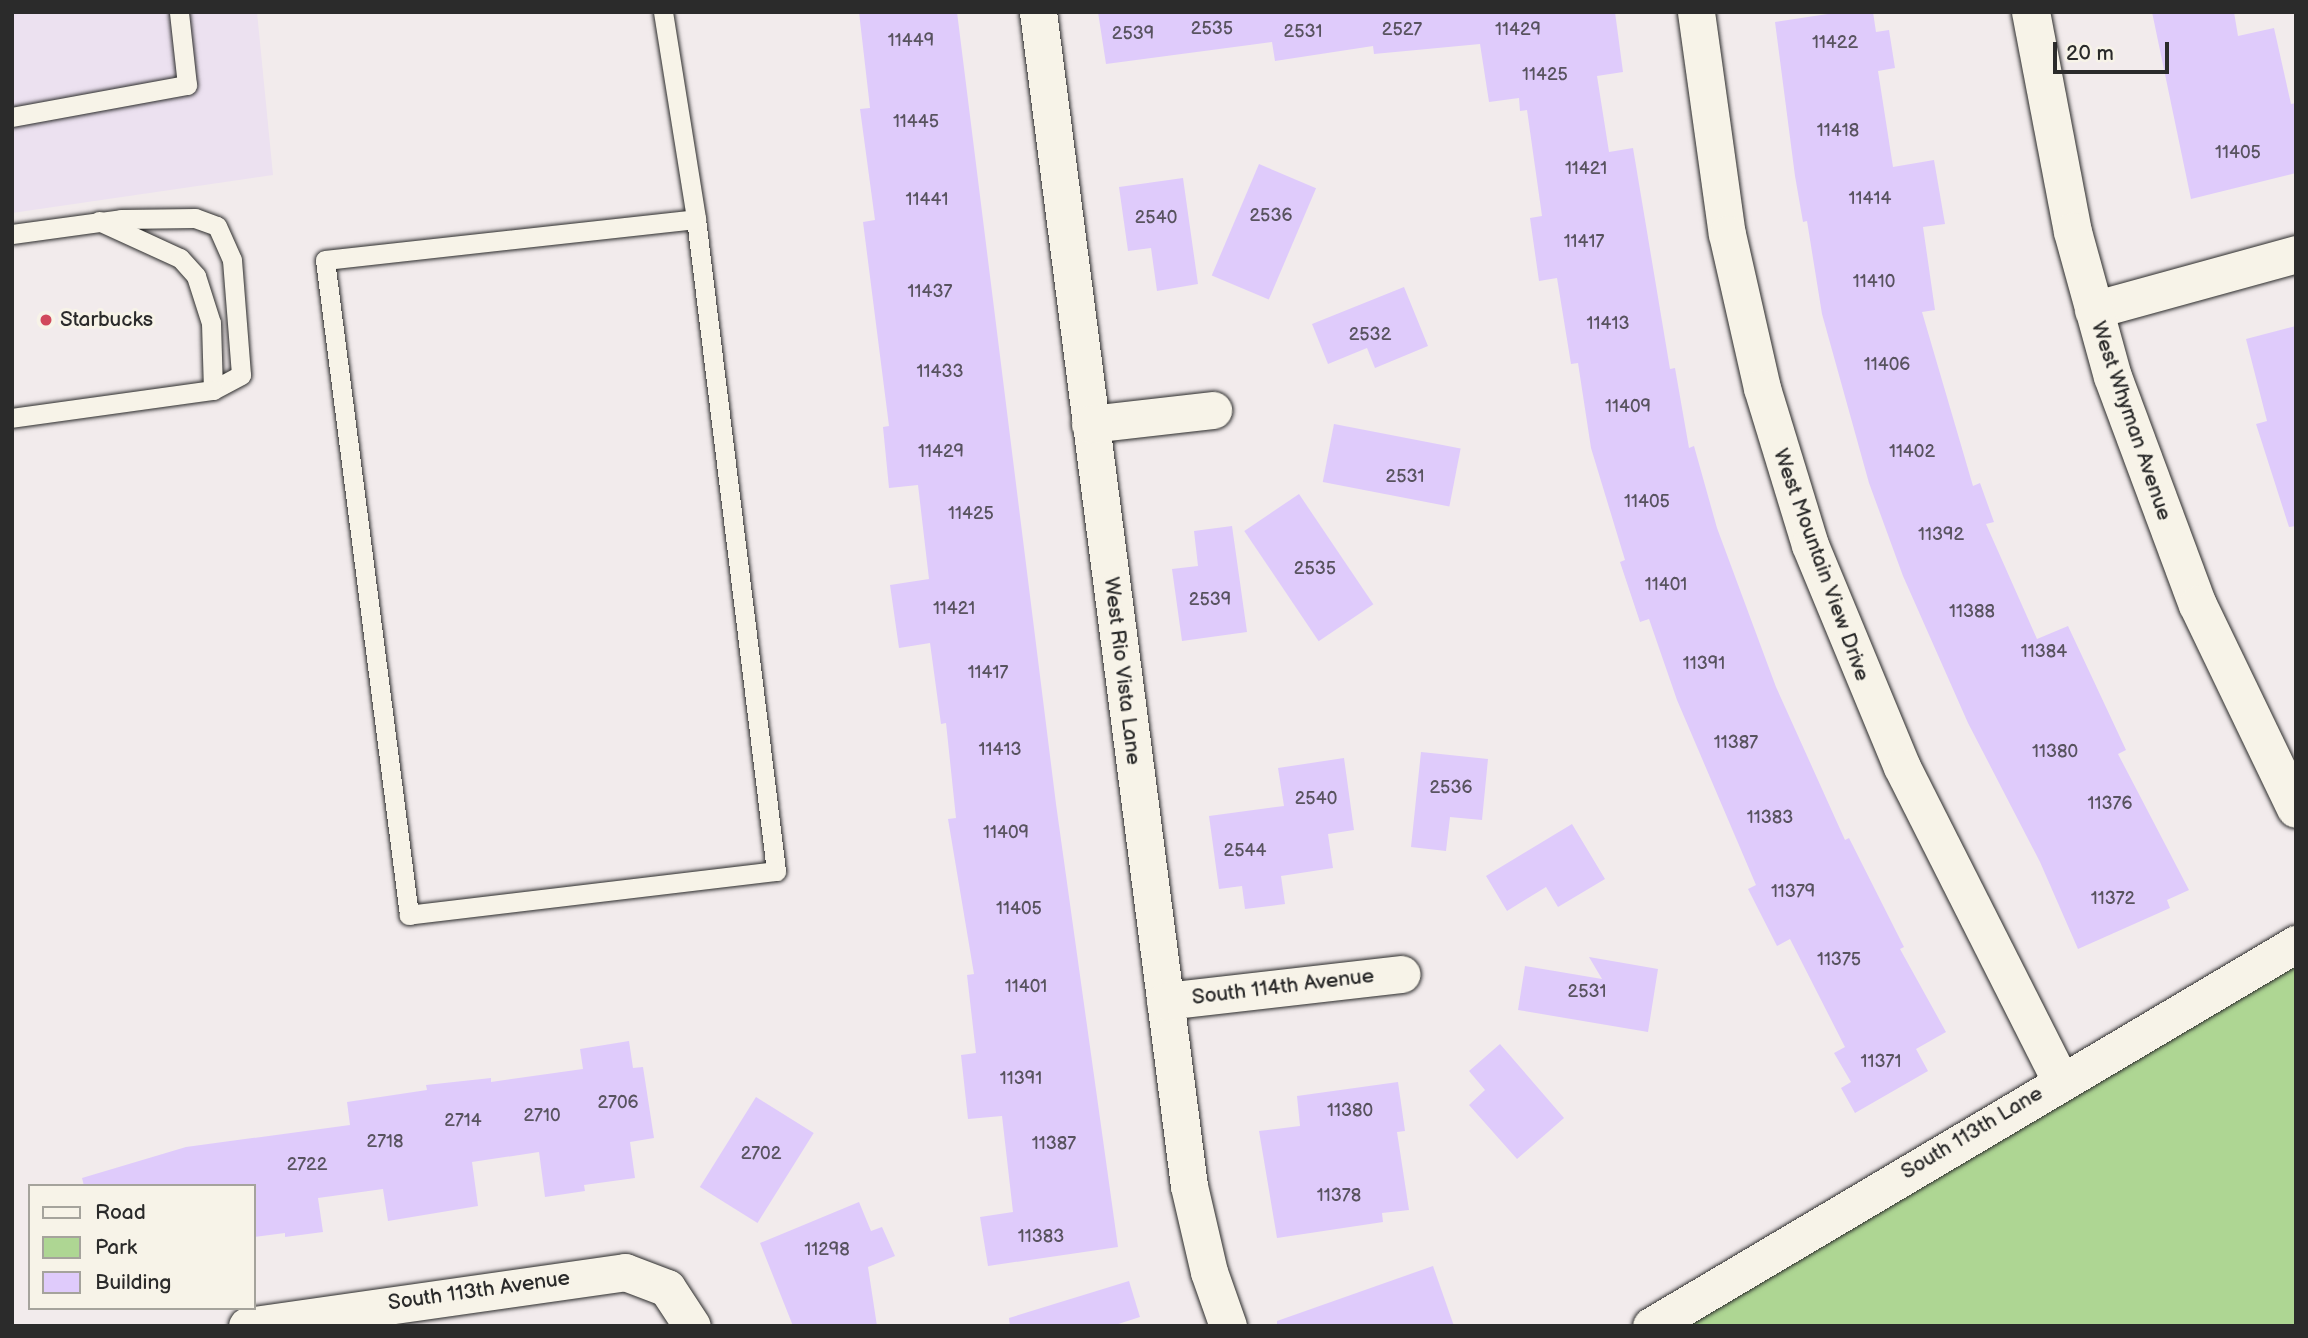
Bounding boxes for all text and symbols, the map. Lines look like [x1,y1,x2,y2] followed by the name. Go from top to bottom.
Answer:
[1191,18,1233,40] house number: 2535
[1382,19,1422,41] house number: 2527
[1495,19,1541,41] house number: 11429
[1284,21,1322,43] house number: 2531
[1112,23,1154,45] house number: 2539
[2056,28,2172,72] scale bar
[888,30,934,52] house number: 11449
[1812,32,1858,54] house number: 11422
[2066,41,2114,66] text: 20 m
[1522,64,1568,86] house number: 11425
[893,111,939,133] house number: 11445
[1817,120,1859,142] house number: 11418
[2215,142,2261,164] house number: 11405
[1565,158,1607,180] house number: 11421
[1849,188,1891,210] house number: 11414
[906,189,948,211] house number: 11441
[1249,205,1293,227] house number: 2536
[1135,207,1177,229] house number: 2540
[1564,231,1604,253] house number: 11417
[1853,271,1895,293] house number: 11410
[908,281,952,303] house number: 11437
[60,307,153,333] place label: Starbucks
[38,312,54,328] marker: Starbucks
[1587,313,1629,335] house number: 11413
[2085,318,2177,524] street label: West Whyman Avenue
[1349,324,1391,346] house number: 2532
[1864,354,1910,376] house number: 11406
[916,361,964,383] house number: 11433
[1605,396,1651,418] house number: 11409
[918,441,964,463] house number: 11429
[1889,441,1935,463] house number: 11402
[1767,445,1875,685] street label: West Mountain View Drive
[1386,466,1424,488] house number: 2531
[1624,491,1670,513] house number: 11405
[948,503,994,525] house number: 11425
[1918,524,1964,546] house number: 11392
[1294,558,1336,580] house number: 2535
[1645,574,1687,596] house number: 11401
[1098,575,1146,767] street label: West Rio Vista Lane
[1189,589,1231,611] house number: 2539
[933,598,975,620] house number: 11421
[1949,601,1995,623] house number: 11388
[2021,641,2067,663] house number: 11384
[1683,653,1725,675] house number: 11391
[968,662,1008,684] house number: 11417
[1714,732,1758,754] house number: 11387
[979,739,1021,761] house number: 11413
[2032,741,2078,763] house number: 11380
[1429,777,1473,799] house number: 2536
[1295,788,1337,810] house number: 2540
[2088,793,2132,815] house number: 11376
[1747,807,1793,829] house number: 11383
[983,822,1029,844] house number: 11409
[1224,840,1266,862] house number: 2544
[1771,881,1815,903] house number: 11379
[2091,888,2135,910] house number: 11372
[996,898,1042,920] house number: 11405
[1817,949,1861,971] house number: 11375
[1191,963,1375,1011] street label: South 114th Avenue
[1005,976,1047,998] house number: 11401
[1568,981,1606,1003] house number: 2531
[1861,1051,1901,1073] house number: 11371
[1000,1068,1042,1090] house number: 11391
[1897,1081,2047,1185] street label: South 113th Lane
[597,1092,639,1114] house number: 2706
[1327,1100,1373,1122] house number: 11380
[523,1105,561,1127] house number: 2710
[444,1110,482,1132] house number: 2714
[367,1131,403,1153] house number: 2718
[1032,1133,1076,1155] house number: 11387
[741,1143,781,1165] house number: 2702
[287,1154,327,1176] house number: 2722
[28,1184,256,1310] legend
[1317,1185,1361,1207] house number: 11378
[95,1200,146,1225] text: Road
[1018,1226,1064,1248] house number: 11383
[95,1235,137,1260] text: Park
[804,1239,850,1261] house number: 11298
[387,1266,571,1316] street label: South 113th Avenue
[95,1270,171,1295] text: Building

